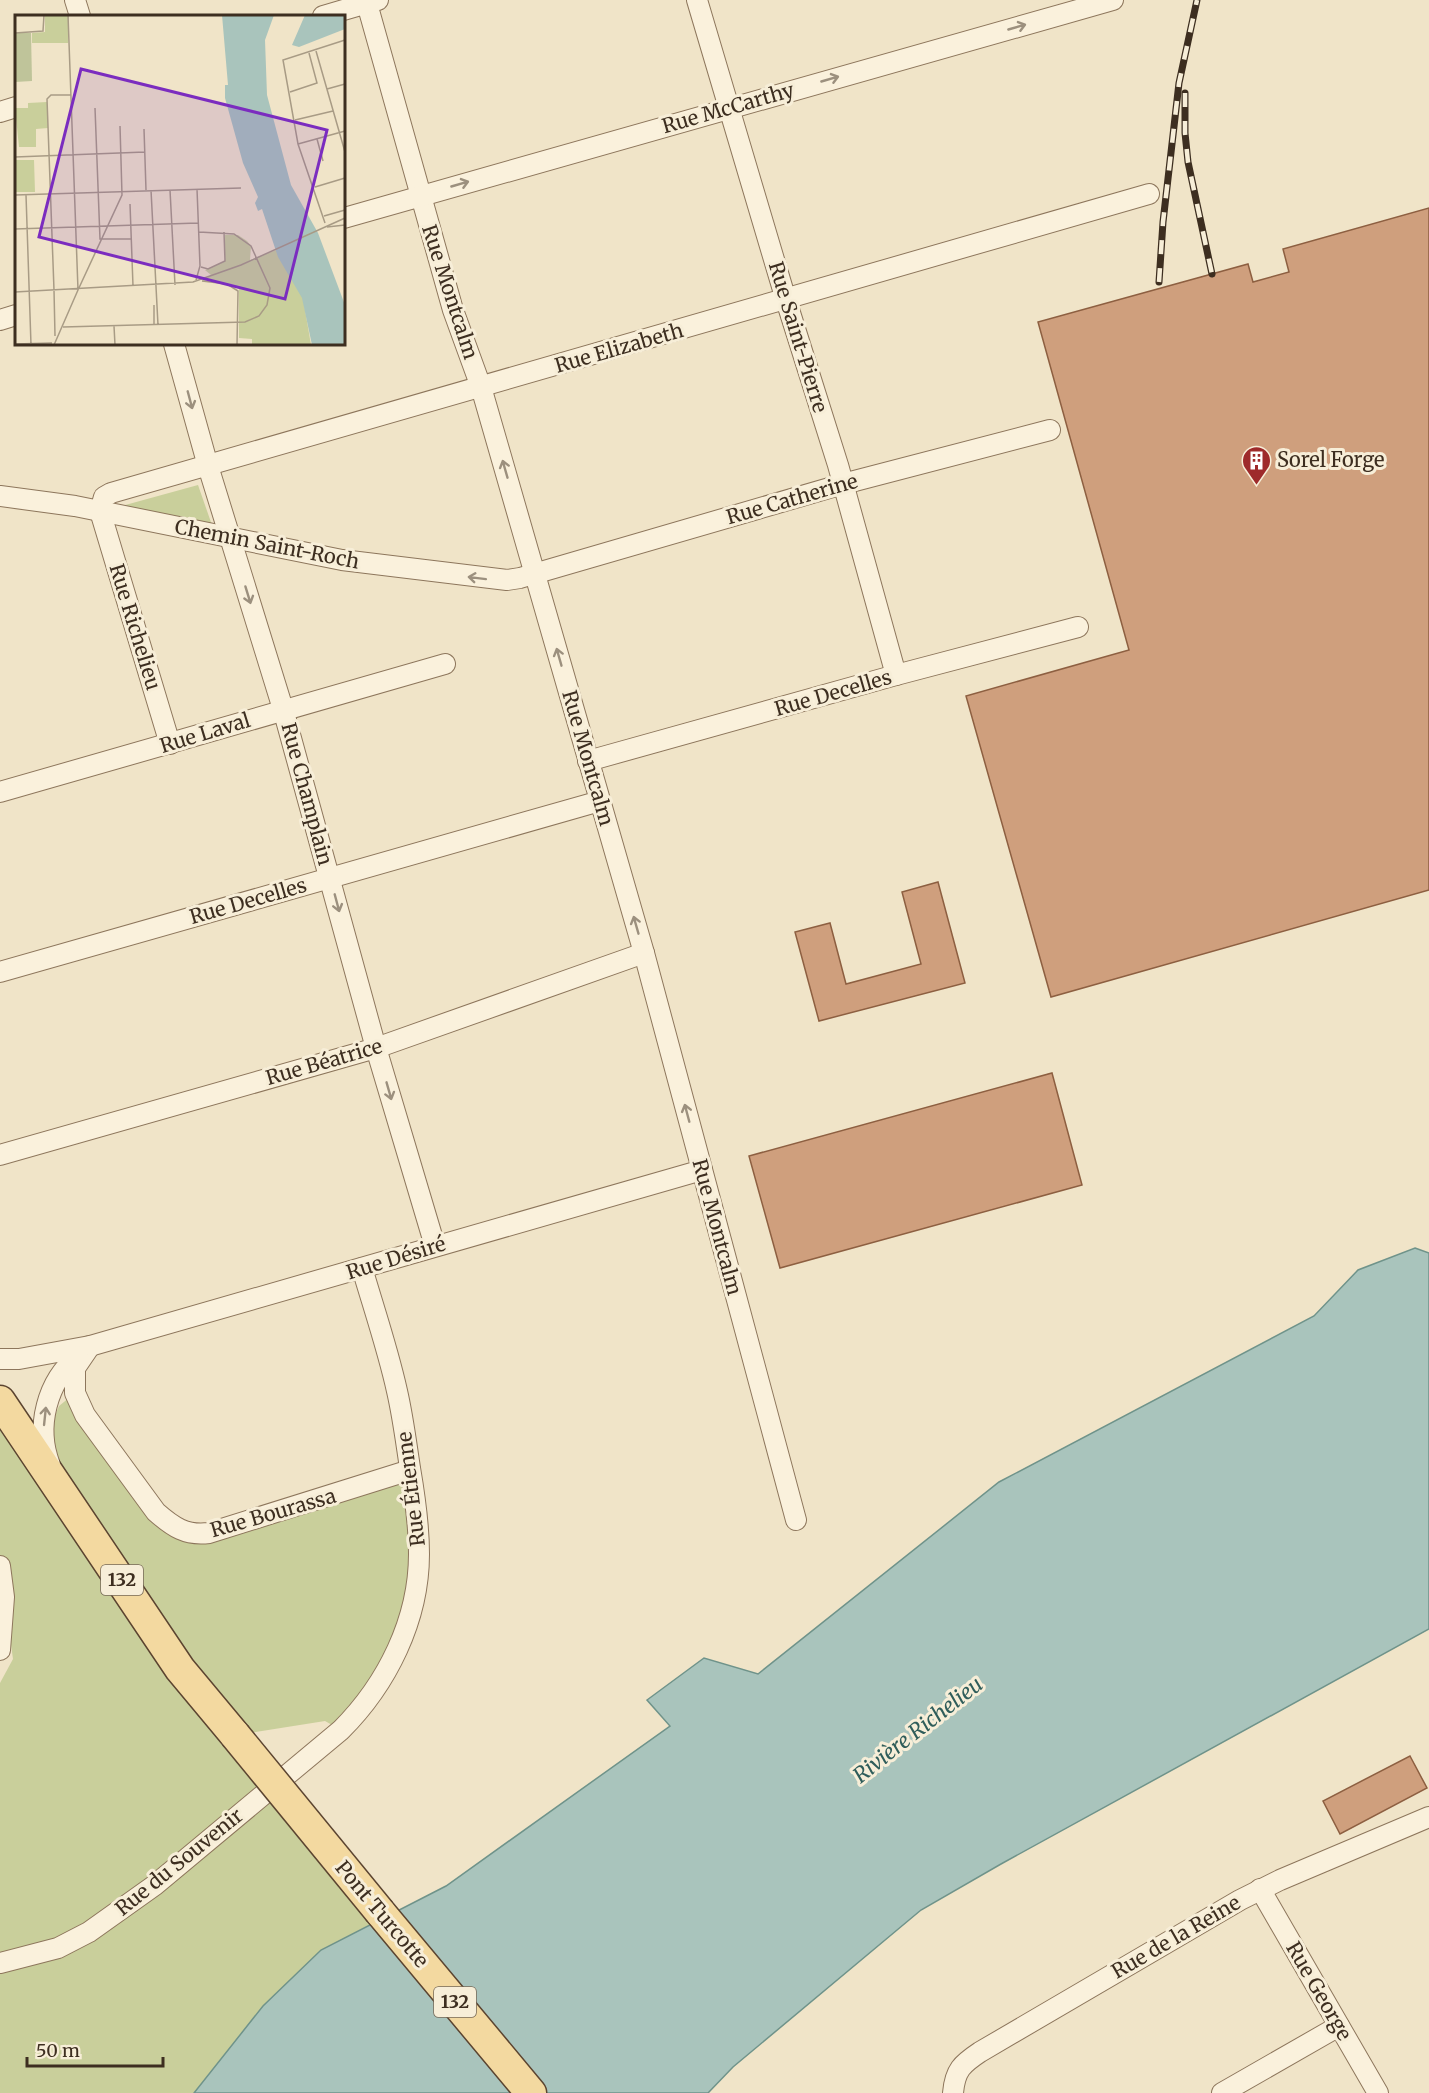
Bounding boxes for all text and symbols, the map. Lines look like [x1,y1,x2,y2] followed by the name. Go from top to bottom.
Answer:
[15,15,345,345] inset map
[1007,21,1026,32] one-way arrow
[820,73,839,85] one-way arrow
[659,77,797,138] street label: Rue McCarthy
[450,178,469,190] one-way arrow
[417,221,484,362] street label: Rue Montcalm
[764,258,833,415] street label: Rue Saint-Pierre
[552,317,686,378] street label: Rue Elizabeth
[185,390,196,409] one-way arrow
[1240,444,1272,486] building icon: Sorel Forge
[1277,447,1385,472] place label: Sorel Forge
[499,460,510,479] one-way arrow
[723,468,860,529] street label: Rue Catherine
[173,513,361,574] street label: Chemin Saint-Roch
[104,561,167,693] street label: Rue Richelieu
[468,572,488,583] one-way arrow
[243,585,254,604] one-way arrow
[552,648,564,667] one-way arrow
[771,664,894,721] street label: Rue Decelles
[557,687,620,829] street label: Rue Montcalm
[157,707,253,758] street label: Rue Laval
[276,720,339,868] street label: Rue Champlain
[186,872,309,929] street label: Rue Decelles
[331,893,343,912] one-way arrow
[629,916,641,935] one-way arrow
[263,1033,385,1090] street label: Rue Béatrice
[384,1081,395,1100] one-way arrow
[680,1104,692,1123] one-way arrow
[687,1156,748,1298] street label: Rue Montcalm
[343,1231,448,1284] street label: Rue Désiré
[40,1406,51,1426] one-way arrow
[389,1430,430,1548] street label: Rue Étienne
[207,1483,339,1542] street label: Rue Bourassa
[101,1565,143,1595] road number: 132
[847,1671,988,1789] water label: Rivière Richelieu
[110,1802,248,1921] street label: Rue du Souvenir
[330,1855,434,1972] street label: Pont Turcotte
[1107,1890,1245,1984] street label: Rue de la Reine
[1281,1937,1358,2044] street label: Rue George
[434,1987,476,2017] road number: 132
[27,2030,164,2068] scale bar
[36,2039,80,2062] text: 50 m

